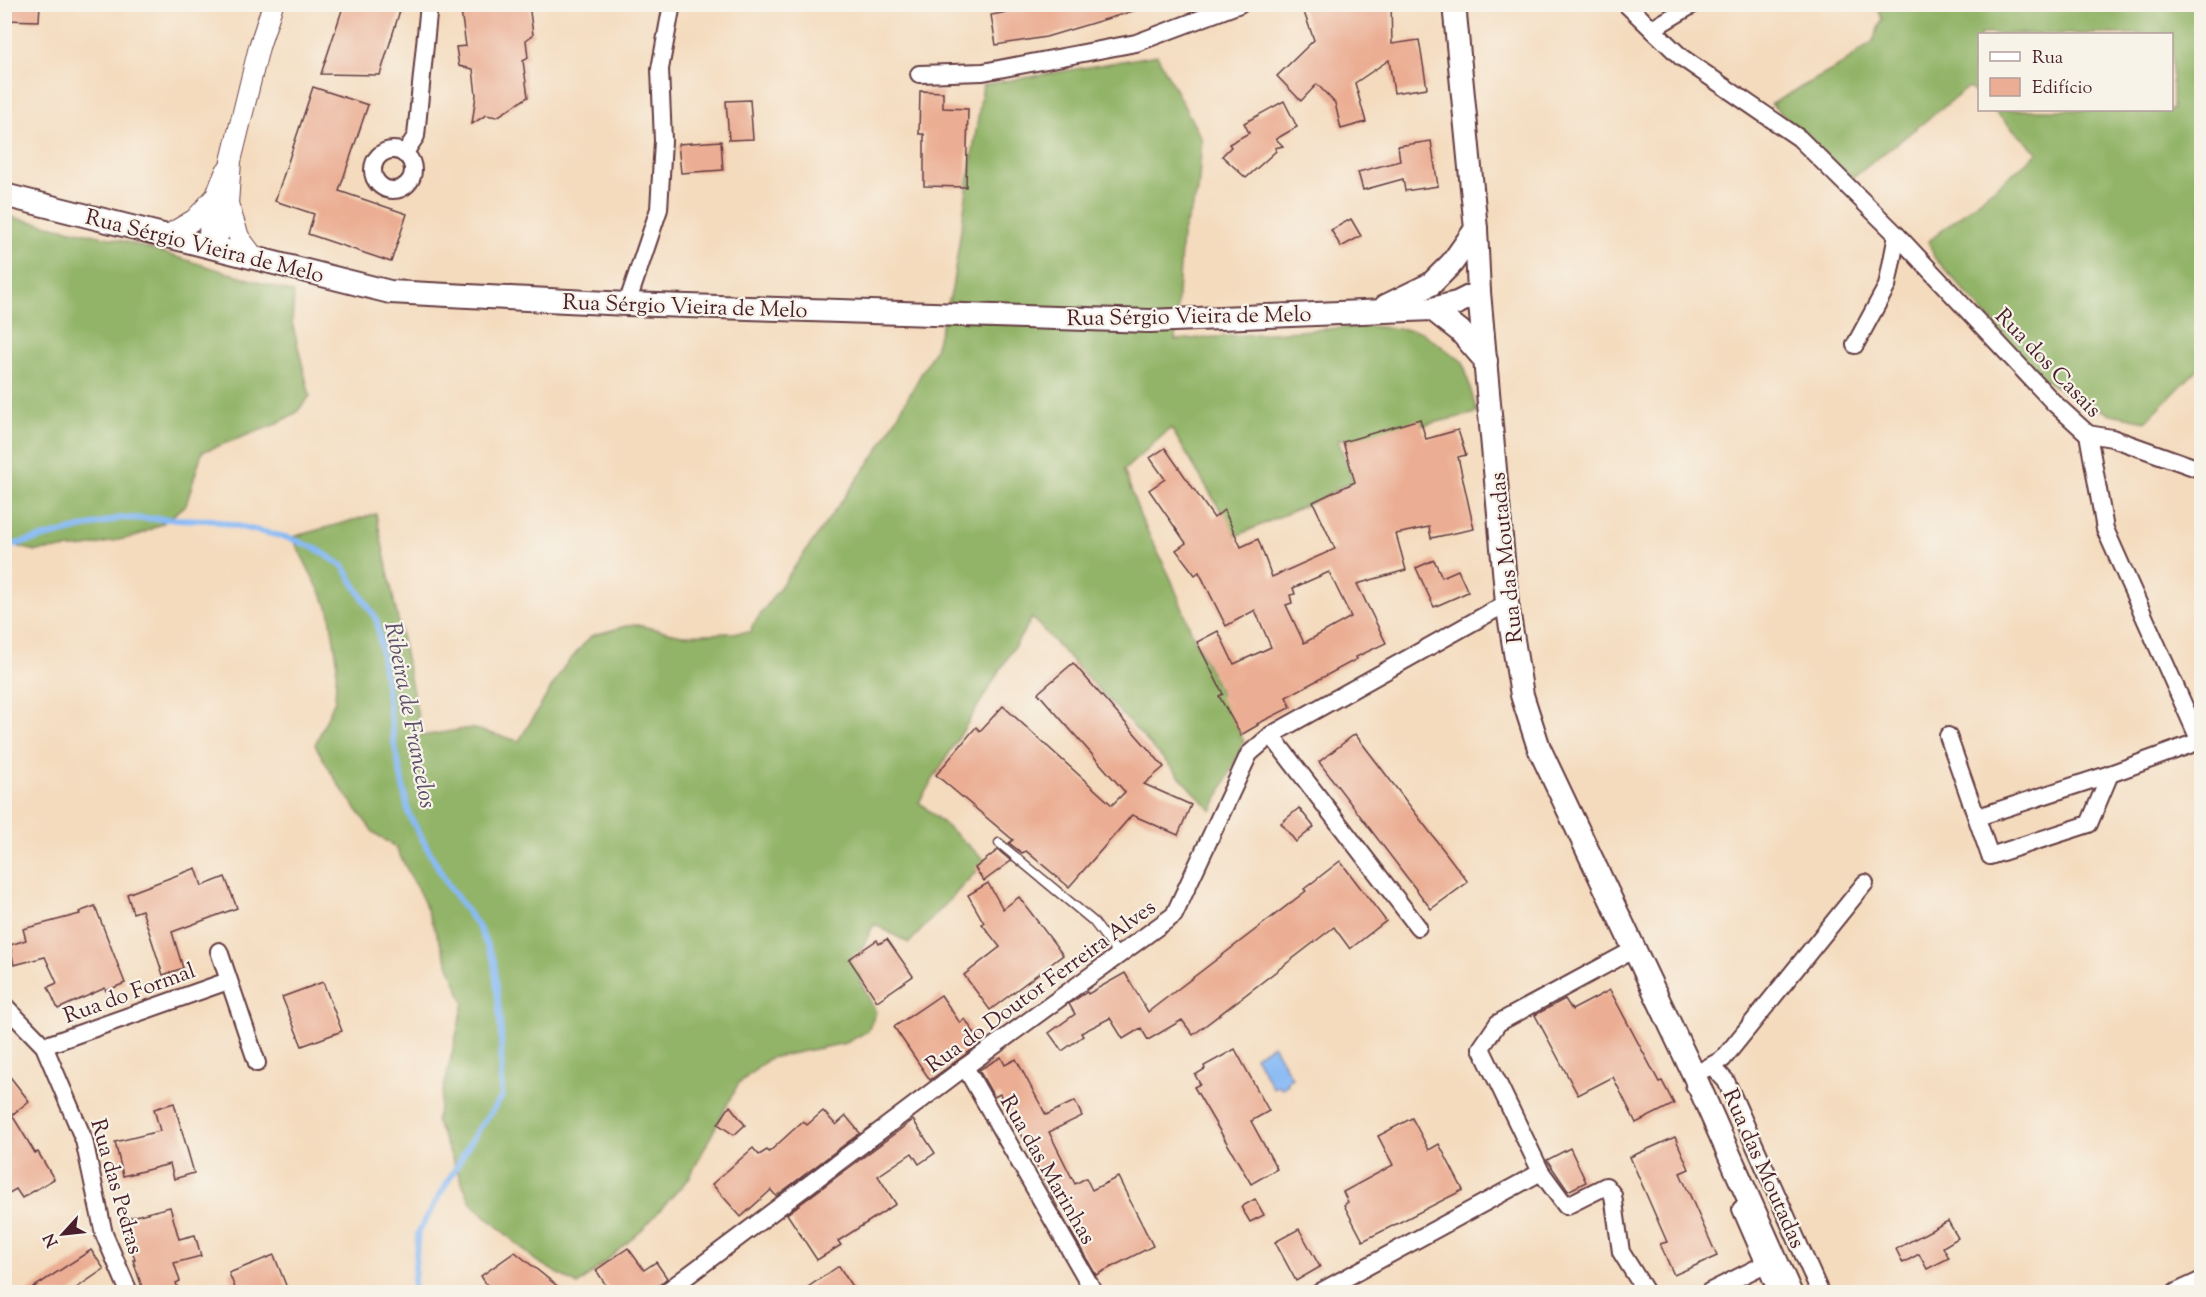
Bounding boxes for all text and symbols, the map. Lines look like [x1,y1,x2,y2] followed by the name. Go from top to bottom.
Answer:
[1978,33,2173,111] legend
[2032,46,2063,72] text: Rua
[2032,76,2093,102] text: Edifício
[82,203,327,293] street label: Rua Sérgio Vieira de Melo
[562,288,808,328] street label: Rua Sérgio Vieira de Melo
[1066,300,1312,336] street label: Rua Sérgio Vieira de Melo
[1986,302,2107,426] street label: Rua dos Casais
[1483,471,1533,645] street label: Rua das Moutadas
[374,619,444,811] water label: Ribeira de Francelos
[920,893,1164,1082] street label: Rua do Doutor Ferreira Alves
[60,956,200,1033] street label: Rua do Formal
[1713,1084,1812,1254] street label: Rua das Moutadas
[991,1090,1102,1251] street label: Rua das Marinhas
[81,1115,150,1258] street label: Rua das Pedras
[33,1204,93,1264] north arrow
[39,1229,65,1251] text: N

